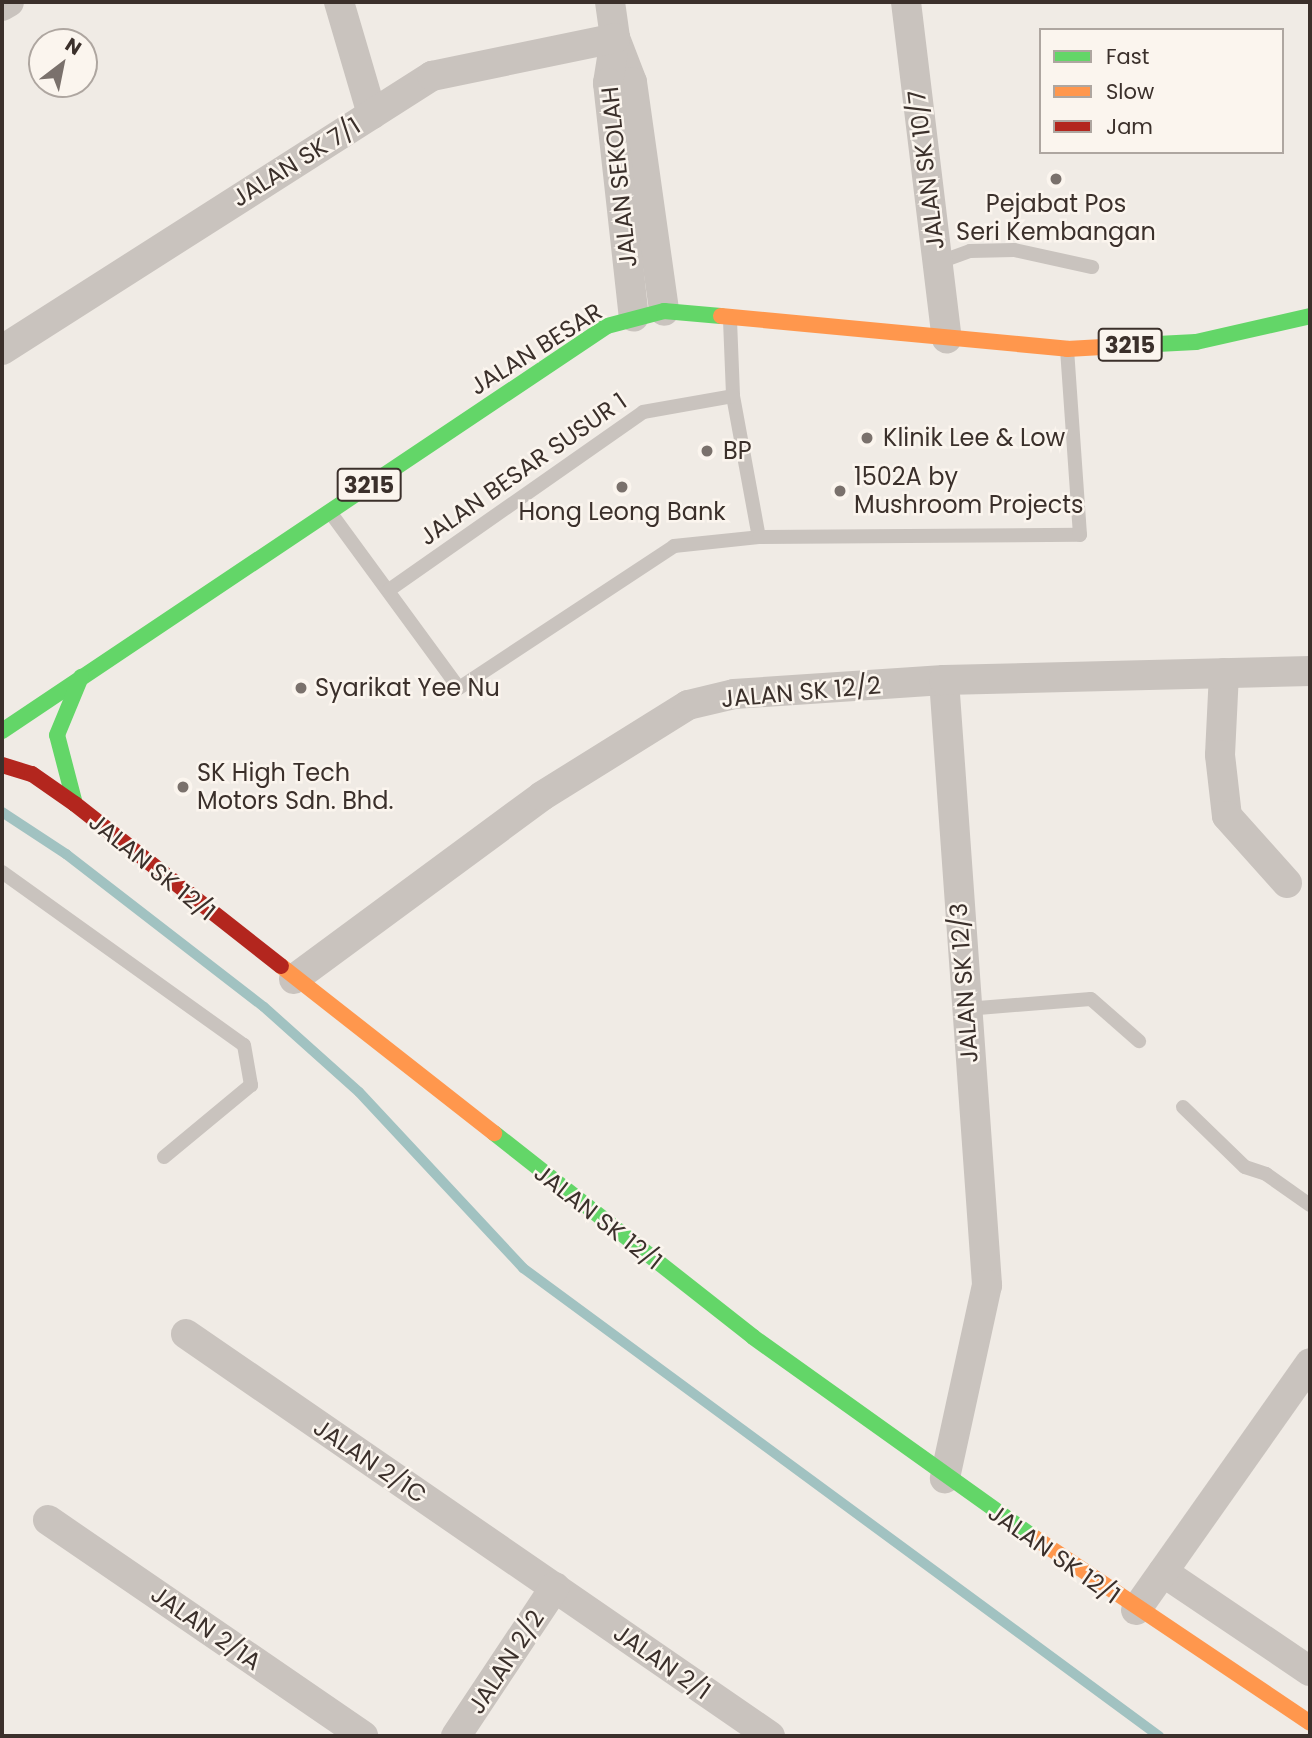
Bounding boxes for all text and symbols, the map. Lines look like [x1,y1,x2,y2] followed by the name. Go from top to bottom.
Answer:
[28,28,98,98] north arrow
[1039,28,1284,154] legend
[60,31,87,62] text: N
[1106,42,1149,71] text: Fast
[1106,77,1154,106] text: Slow
[595,85,643,269] street label: JALAN SEKOLAH
[902,88,950,252] street label: JALAN SK 10/7
[227,111,365,213] street label: JALAN SK 7/1
[1106,112,1153,141] text: Jam
[1048,171,1064,187] marker: Pejabat Pos Seri Kembangan
[956,190,1156,246] place label: Pejabat Pos Seri Kembangan
[465,297,607,401] street label: JALAN BESAR
[1097,326,1163,364] road number: 3215
[414,387,632,551] street label: JALAN BESAR SUSUR 1
[883,424,1065,452] place label: Klinik Lee & Low
[857,428,877,448] marker: Klinik Lee & Low
[723,437,752,465] place label: BP
[697,441,717,461] marker: BP
[854,463,1084,519] place label: 1502A by Mushroom Projects
[336,466,402,505] road number: 3215
[614,479,630,495] marker: Hong Leong Bank
[832,483,848,499] marker: 1502A by Mushroom Projects
[518,498,726,526] place label: Hong Leong Bank
[720,671,882,713] street label: JALAN SK 12/2
[315,674,500,702] place label: Syarikat Yee Nu
[293,680,309,696] marker: Syarikat Yee Nu
[197,759,393,815] place label: SK High Tech Motors Sdn. Bhd.
[175,779,191,795] marker: SK High Tech Motors Sdn. Bhd.
[83,807,221,927] street label: JALAN SK 12/1
[944,902,984,1064] street label: JALAN SK 12/3
[528,1158,668,1276] street label: JALAN SK 12/1
[308,1413,432,1509] street label: JALAN 2/1C
[983,1498,1125,1610] street label: JALAN SK 12/1
[145,1580,267,1676] street label: JALAN 2/1A
[462,1605,550,1719] street label: JALAN 2/2
[608,1618,716,1706] street label: JALAN 2/1

